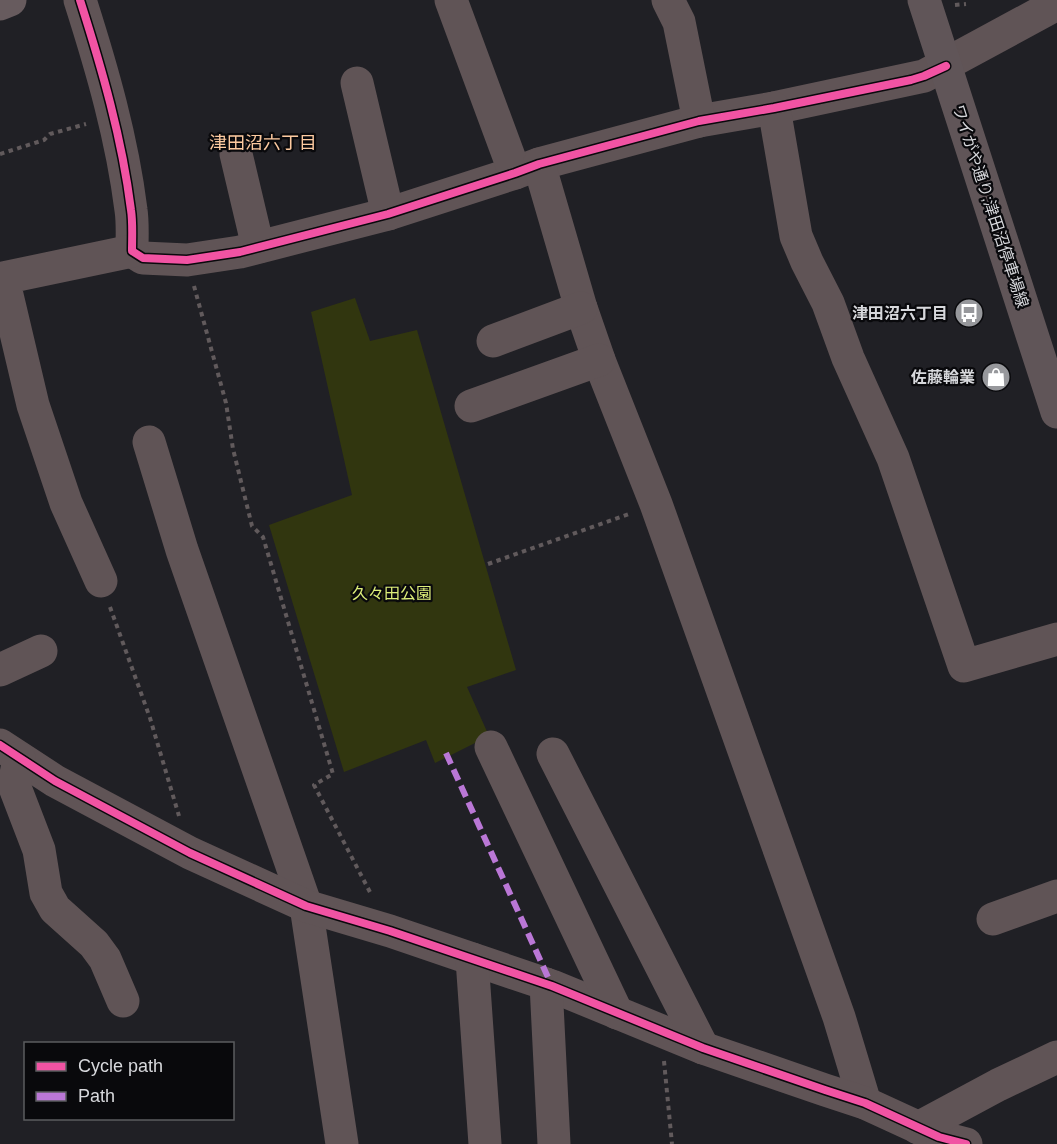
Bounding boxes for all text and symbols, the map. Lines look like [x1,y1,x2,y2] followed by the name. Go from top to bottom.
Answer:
[950,103,1031,310] street label: ワイがや通り;津田沼停車場線
[209,133,317,153] district label: 津田沼六丁目
[953,297,985,329] bus stop icon: 津田沼六丁目
[852,305,948,322] place label: 津田沼六丁目
[980,361,1012,393] shop icon: 佐藤輪業
[910,368,975,386] place label: 佐藤輪業
[352,585,432,602] park label: 久々田公園
[24,1042,234,1120] legend
[78,1056,163,1076] text: Cycle path
[78,1086,115,1106] text: Path

